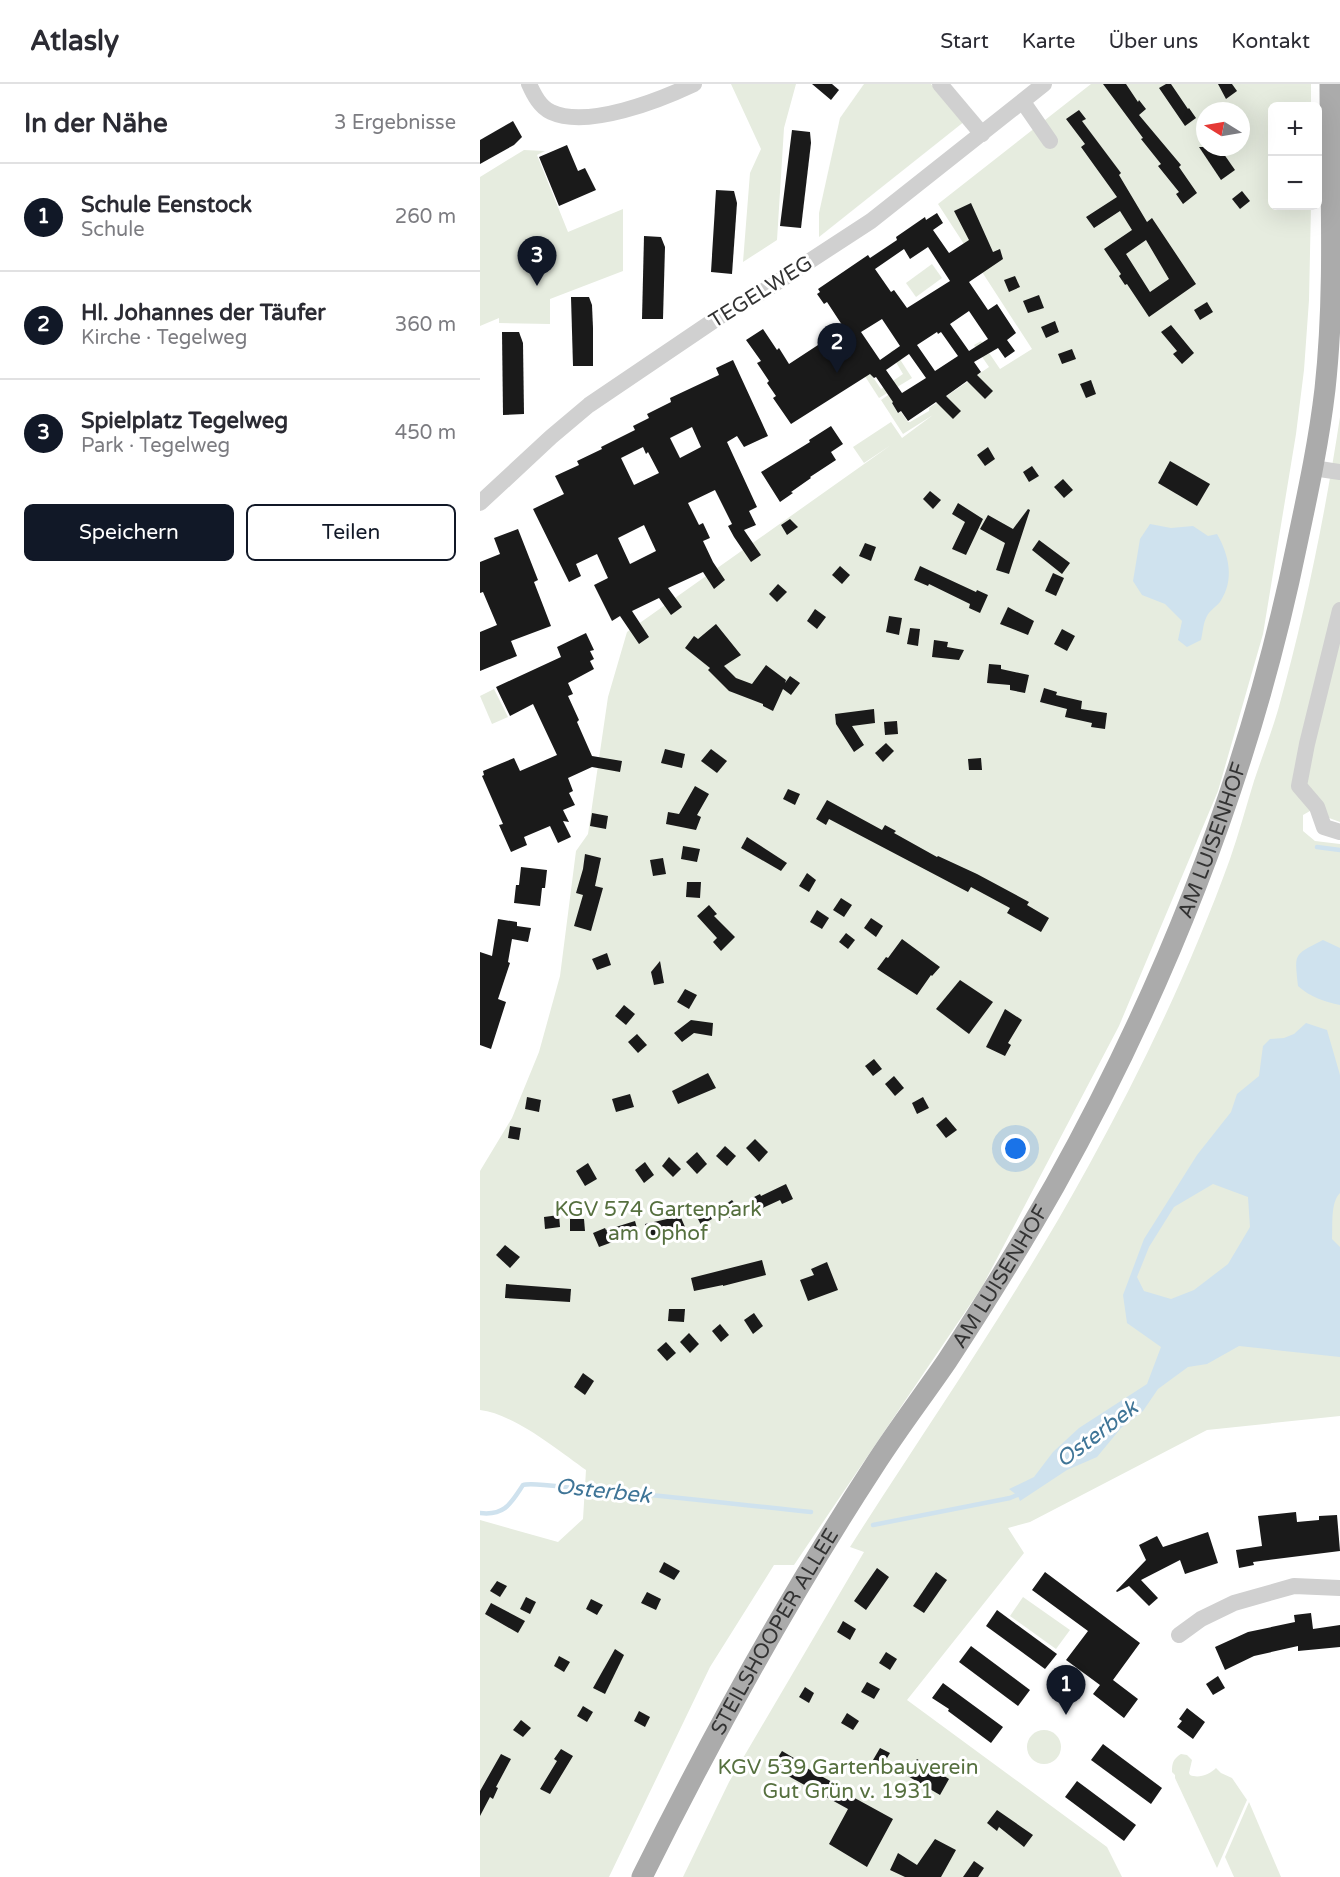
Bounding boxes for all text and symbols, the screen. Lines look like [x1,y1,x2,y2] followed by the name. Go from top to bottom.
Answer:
[30,24,119,58] text: Atlasly
[940,29,989,54] text: Start
[1022,29,1075,54] text: Karte
[1108,29,1198,54] text: Über uns
[1231,29,1310,54] text: Kontakt
[1196,102,1250,156] north arrow
[1268,102,1322,210] map controls
[1268,102,1322,156] button: +
[24,108,168,139] text: In der Nähe
[334,111,456,135] text: 3 Ergebnisse
[1268,156,1322,210] button: −
[81,192,252,218] text: Schule Eenstock
[37,205,50,229] text: 1
[395,205,456,229] text: 260 m
[81,218,145,242] text: Schule
[518,236,556,286] pin: 3
[705,250,817,334] street label: TEGELWEG
[81,300,326,326] text: Hl. Johannes der Täufer
[37,313,50,337] text: 2
[395,313,456,337] text: 360 m
[818,324,856,373] pin: 2
[81,326,247,350] text: Kirche · Tegelweg
[81,408,288,434] text: Spielplatz Tegelweg
[37,421,50,445] text: 3
[395,421,456,445] text: 450 m
[81,434,230,458] text: Park · Tegelweg
[24,504,234,561] button: Speichern
[246,504,456,561] button: Teilen
[1172,759,1251,922] street label: AM LUISENHOF
[1001,1134,1030,1163] your location
[554,1197,762,1246] park label: KGV 574 Gartenpark am Ophof
[946,1200,1054,1353] street label: AM LUISENHOF
[1051,1394,1145,1473] water label: Osterbek
[554,1473,654,1509] water label: Osterbek
[705,1524,844,1739] street label: STEILSHOOPER ALLEE
[1046,1666,1086,1715] pin: 1
[718,1755,978,1804] park label: KGV 539 Gartenbauverein Gut Grün v. 1931

